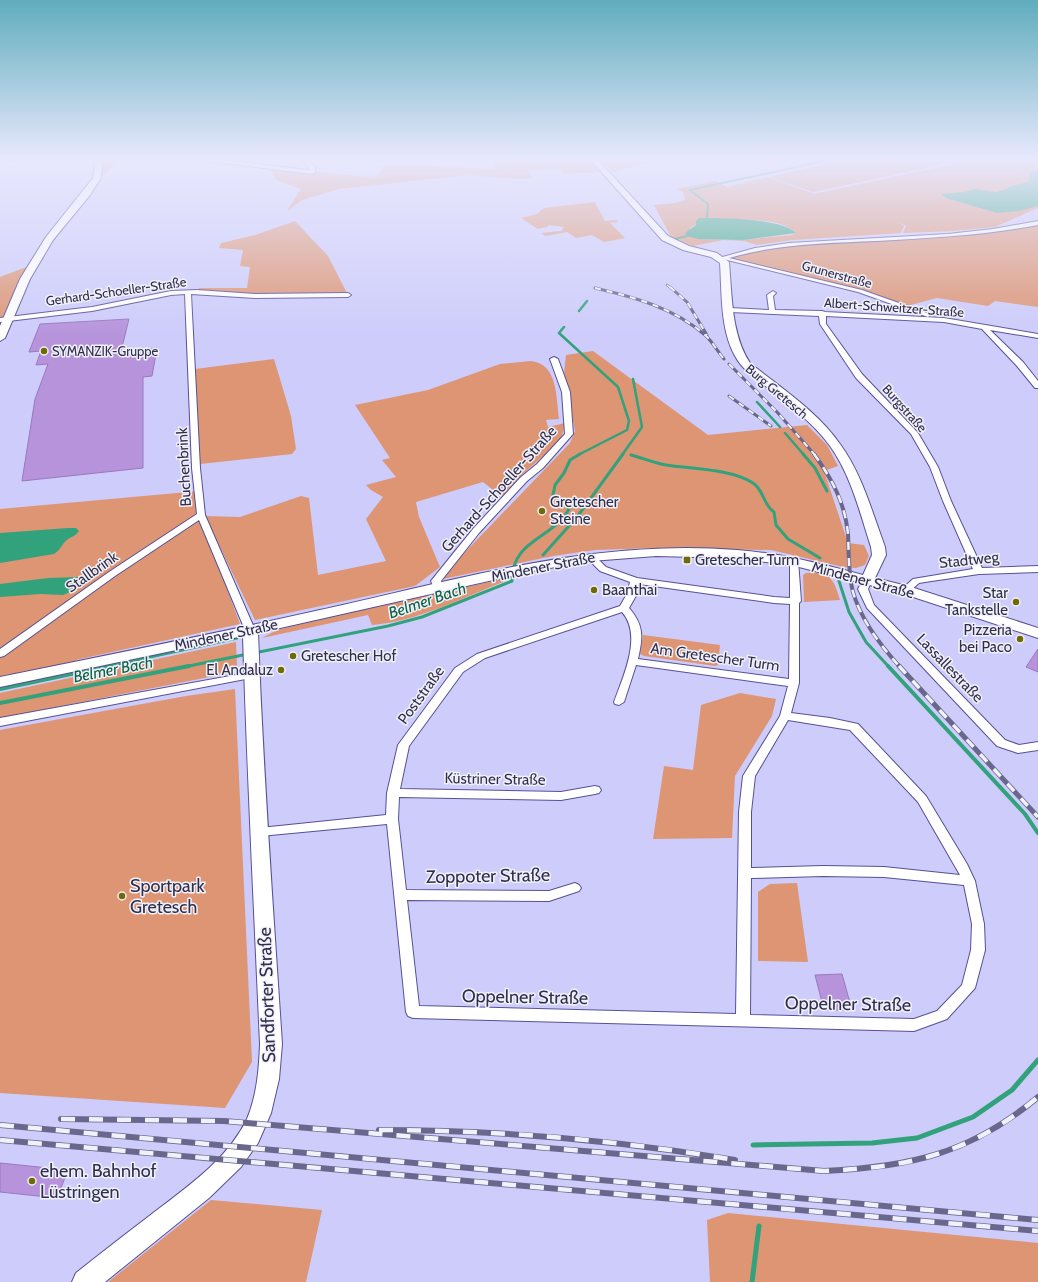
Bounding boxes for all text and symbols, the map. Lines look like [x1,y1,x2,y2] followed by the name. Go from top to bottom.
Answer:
[800,257,874,291] street label: Grunerstraße
[45,273,188,309] street label: Gerhard-Schoeller-Straße
[824,294,965,320] street label: Albert-Schweitzer-Straße
[52,343,159,359] place label: SYMANZIK-Gruppe
[39,346,49,356] marker: SYMANZIK-Gruppe
[743,360,811,422] street label: Burg Gretesch
[879,381,931,436] street label: Burgstraße
[438,422,561,556] street label: Gerhard-Schoeller-Straße
[173,427,195,507] street label: Buchenbrink
[550,493,619,528] place label: Gretescher Steine
[537,506,547,516] marker: Gretescher Steine
[63,547,122,596] street label: Stallbrink
[490,548,597,586] street label: Mindener Straße
[938,548,1000,572] street label: Stadtweg
[695,551,799,569] place label: Gretescher Turm
[682,555,692,565] marker: Gretescher Turm
[810,558,917,602] street label: Mindener Straße
[386,578,468,623] water label: Belmer Bach
[602,581,657,599] place label: Baanthai
[945,584,1008,619] place label: Star Tankstelle
[589,585,599,595] marker: Baanthai
[1011,597,1021,607] marker: Star Tankstelle
[173,615,280,655] street label: Mindener Straße
[959,621,1013,656] place label: Pizzeria bei Paco
[913,630,987,706] street label: Lassallestraße
[1015,634,1025,644] marker: Pizzeria bei Paco
[649,639,781,675] street label: Am Gretescher Turm
[301,647,396,665] place label: Gretescher Hof
[288,651,298,661] marker: Gretescher Hof
[72,652,155,687] water label: Belmer Bach
[206,661,273,679] place label: El Andaluz
[394,662,448,727] street label: Poststraße
[276,665,286,675] marker: El Andaluz
[444,769,546,789] street label: Küstriner Straße
[426,864,550,888] street label: Zoppoter Straße
[130,875,205,918] place label: Sportpark Gretesch
[117,891,127,901] marker: Sportpark Gretesch
[254,927,280,1063] street label: Sandforter Straße
[462,985,588,1009] street label: Oppelner Straße
[785,992,911,1016] street label: Oppelner Straße
[40,1160,157,1203] place label: ehem. Bahnhof Lüstringen
[27,1176,37,1186] marker: ehem. Bahnhof Lüstringen

